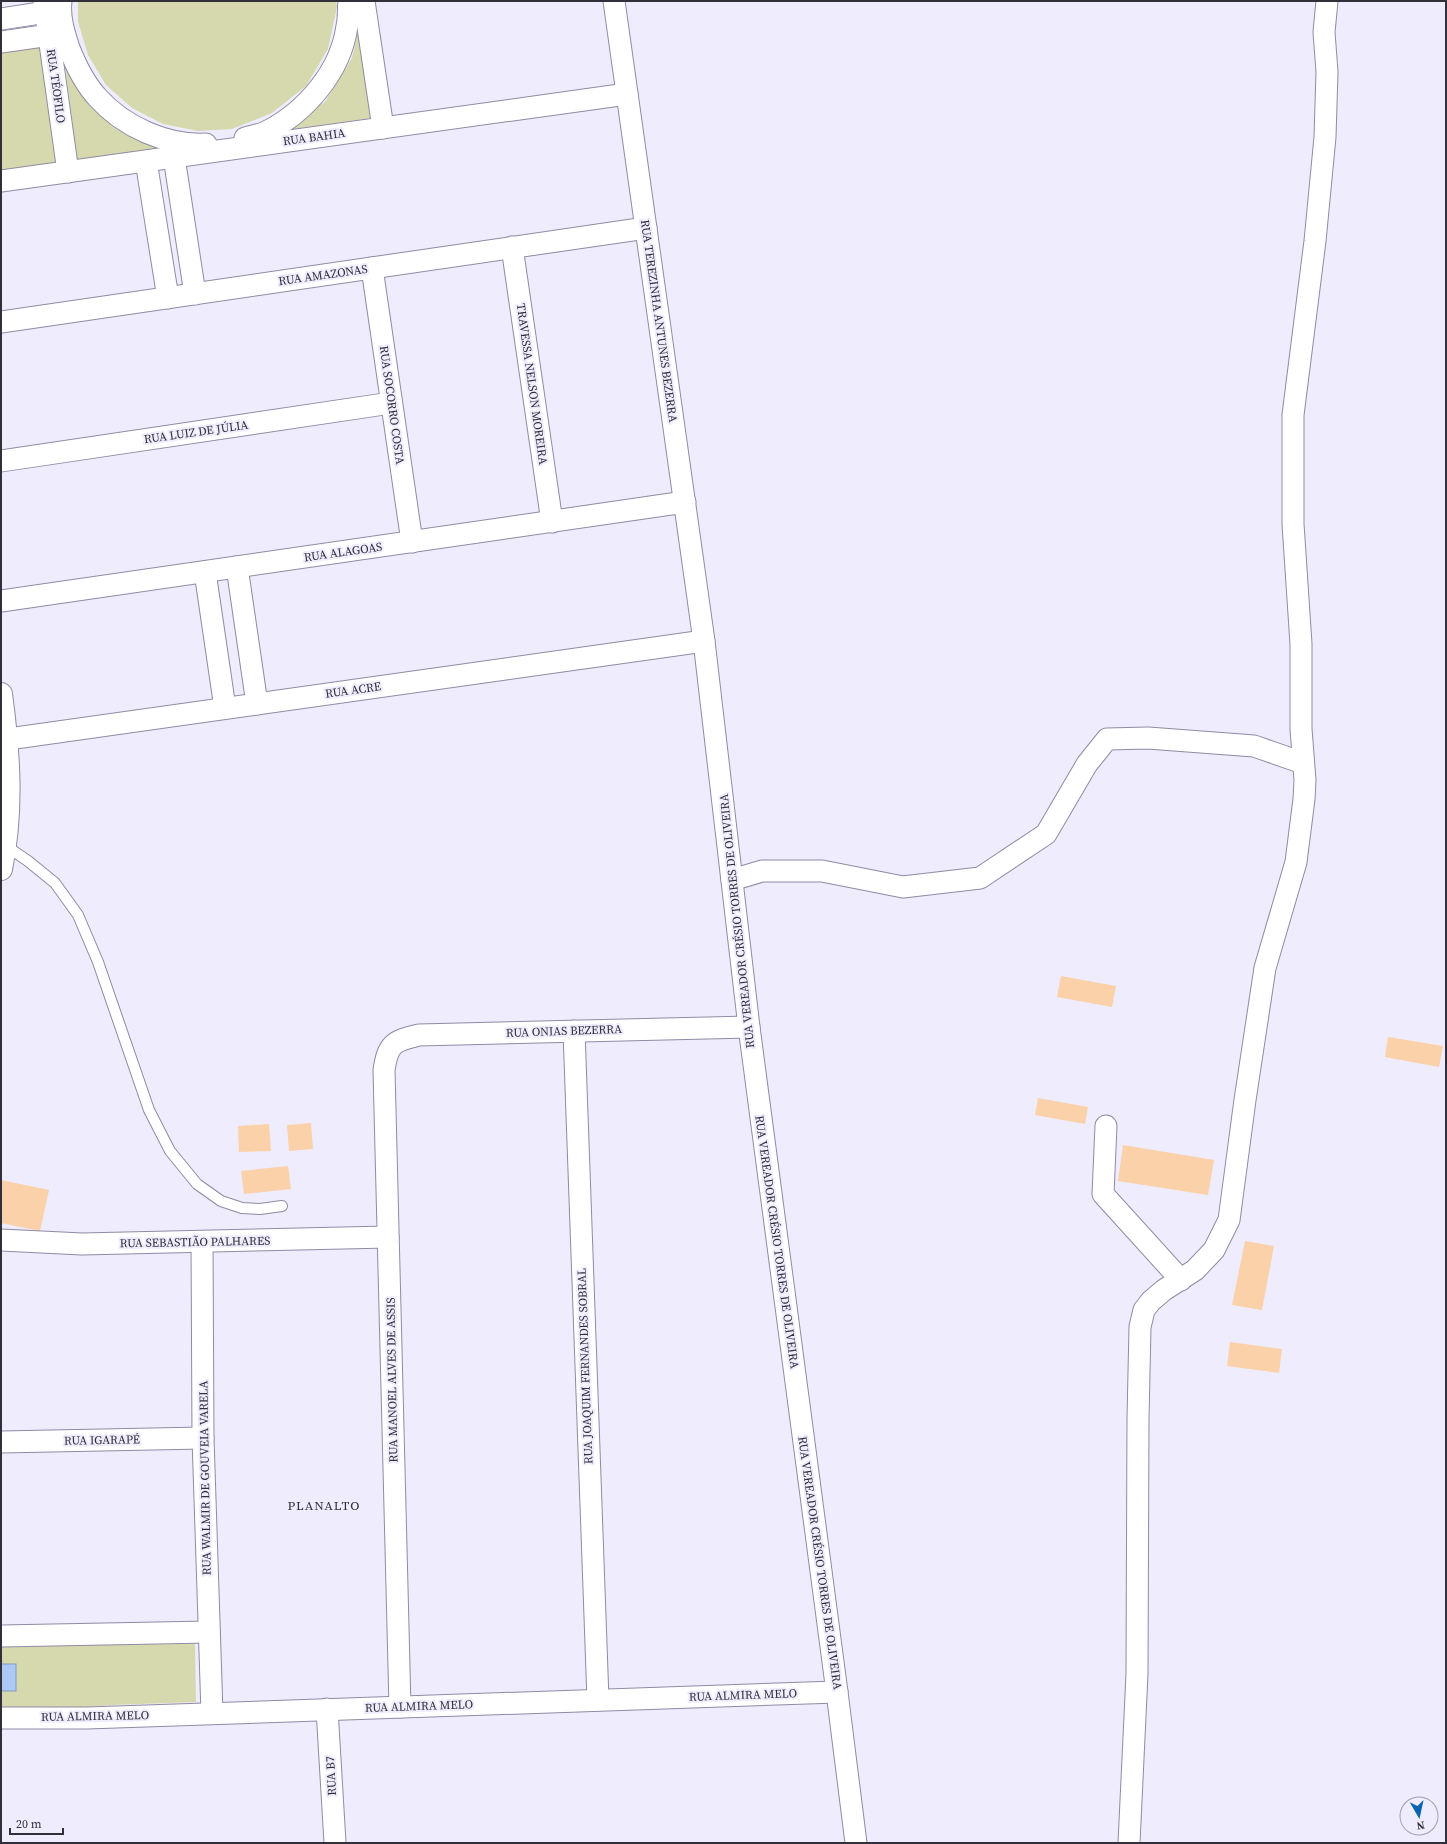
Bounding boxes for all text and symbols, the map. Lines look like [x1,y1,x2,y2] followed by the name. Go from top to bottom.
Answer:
[43,48,69,124] street label: RUA TÉOFILO
[282,125,346,149] street label: RUA BAHIA
[637,219,681,423] street label: RUA TEREZINHA ANTUNES BEZERRA
[277,261,369,289] street label: RUA AMAZONAS
[513,302,551,466] street label: TRAVESSA NELSON MOREIRA
[376,345,408,465] street label: RUA SOCORRO COSTA
[143,417,249,447] street label: RUA LUIZ DE JÚLIA
[303,539,383,565] street label: RUA ALAGOAS
[324,678,382,702] street label: RUA ACRE
[716,793,758,1049] street label: RUA VEREADOR CRÉSIO TORRES DE OLIVEIRA
[506,1021,622,1041] street label: RUA ONIAS BEZERRA
[751,1114,803,1370] street label: RUA VEREADOR CRÉSIO TORRES DE OLIVEIRA
[120,1233,270,1251] street label: RUA SEBASTIÃO PALHARES
[574,1268,596,1464] street label: RUA JOAQUIM FERNANDES SOBRAL
[383,1297,401,1463] street label: RUA MANOEL ALVES DE ASSIS
[195,1381,215,1575] street label: RUA WALMIR DE GOUVEIA VARELA
[64,1431,140,1449] street label: RUA IGARAPÉ
[794,1435,846,1691] street label: RUA VEREADOR CRÉSIO TORRES DE OLIVEIRA
[288,1497,360,1514] district label: PLANALTO
[689,1685,797,1705] street label: RUA ALMIRA MELO
[365,1696,473,1716] street label: RUA ALMIRA MELO
[41,1707,149,1725] street label: RUA ALMIRA MELO
[322,1756,340,1796] street label: RUA B7
[1399,1796,1439,1836] north arrow
[10,1810,63,1836] scale bar
[16,1816,42,1832] text: 20 m
[1415,1817,1426,1833] text: N

